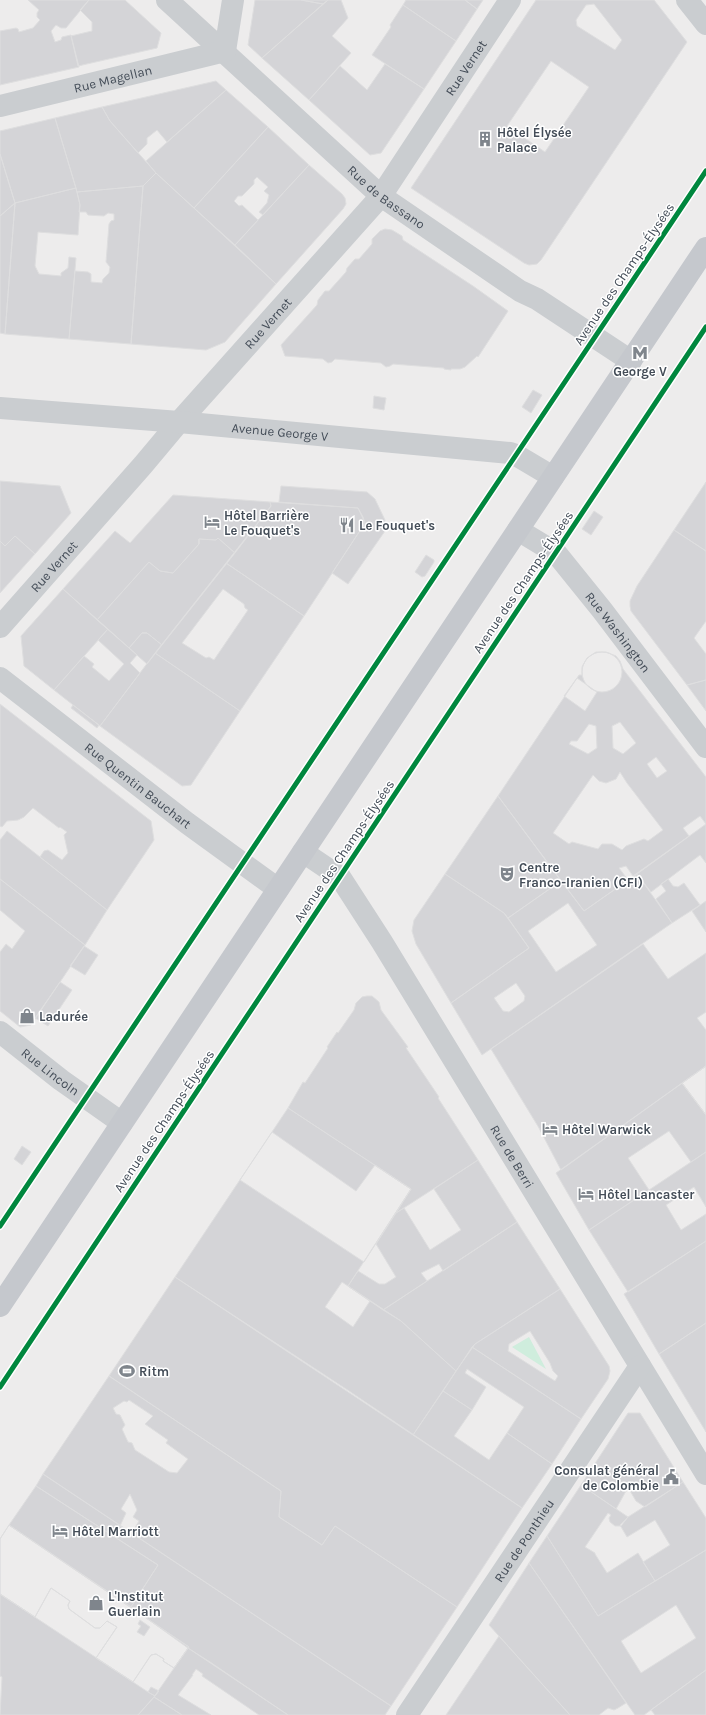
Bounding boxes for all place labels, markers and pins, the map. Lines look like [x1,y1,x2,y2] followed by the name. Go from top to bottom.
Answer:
[497,123,572,155] place label: Hôtel Élysée Palace
[476,130,494,148] building icon: Hôtel Élysée Palace
[631,344,649,362] metro station icon: George V
[613,364,667,379] place label: George V
[224,508,309,539] place label: Hôtel Barrière Le Fouquet's
[203,513,221,531] hotel icon: Hôtel Barrière Le Fouquet's
[338,516,356,534] restaurant icon: Le Fouquet's
[359,518,435,534] place label: Le Fouquet's
[519,860,643,890] place label: Centre Franco-Iranien (CFI)
[498,865,516,883] theatre icon: Centre Franco-Iranien (CFI)
[18,1007,36,1025] shop icon: Ladurée
[39,1009,88,1024] place label: Ladurée
[541,1120,559,1138] hotel icon: Hôtel Warwick
[562,1122,651,1137] place label: Hôtel Warwick
[577,1185,595,1203] hotel icon: Hôtel Lancaster
[598,1187,695,1202] place label: Hôtel Lancaster
[118,1362,136,1380] sports icon: Ritm
[139,1364,169,1379] place label: Ritm
[554,1463,659,1493] place label: Consulat général de Colombie
[662,1468,680,1486] public building icon: Consulat général de Colombie
[51,1522,69,1540] hotel icon: Hôtel Marriott
[72,1524,159,1539] place label: Hôtel Marriott
[108,1589,163,1619] place label: L'Institut Guerlain
[87,1594,105,1612] shop icon: L'Institut Guerlain

